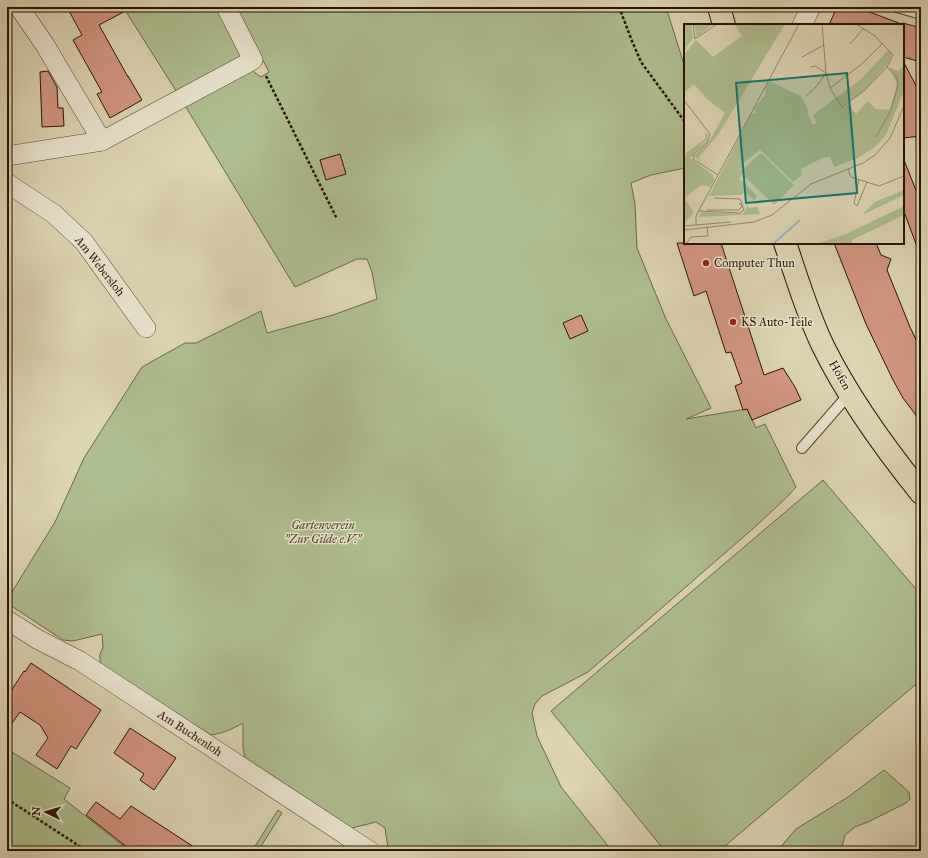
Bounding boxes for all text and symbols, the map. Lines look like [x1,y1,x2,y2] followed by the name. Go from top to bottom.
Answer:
[684,24,904,244] inset map
[72,232,128,299] street label: Am Webersloh
[714,256,795,270] place label: Computer Thun
[701,258,711,268] marker: Computer Thun
[741,315,812,329] place label: KS Auto-Teile
[728,317,738,327] marker: KS Auto-Teile
[826,358,854,393] street label: Höfen
[284,518,363,546] park label: Gartenverein "Zur Gilde e.V."
[154,706,225,759] street label: Am Buchenloh
[26,792,66,832] north arrow
[30,805,43,816] text: N

